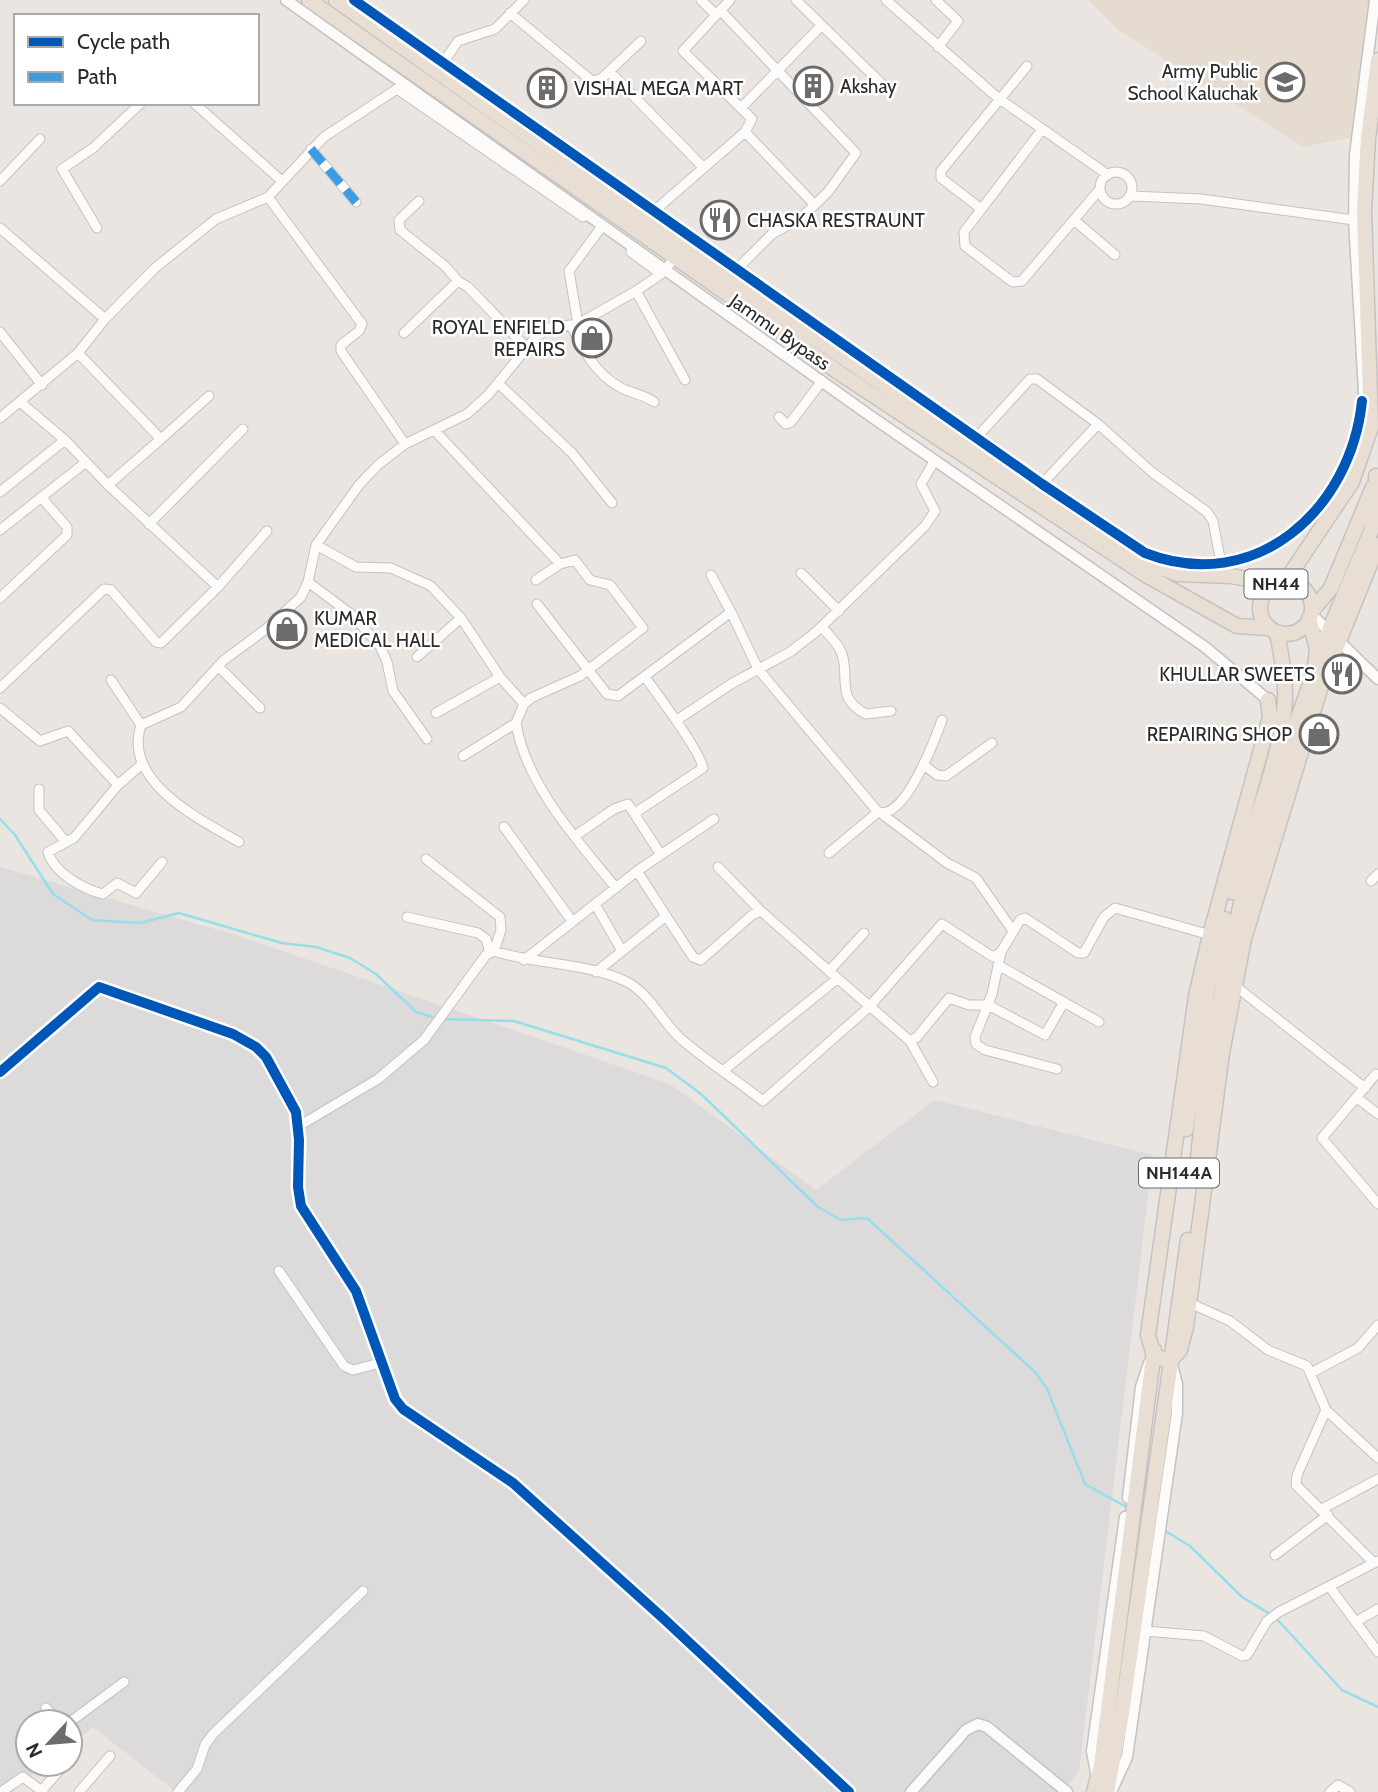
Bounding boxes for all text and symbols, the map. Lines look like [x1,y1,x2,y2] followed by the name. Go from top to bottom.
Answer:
[14,14,259,105] legend
[77,29,170,54] text: Cycle path
[1127,60,1258,105] place label: Army Public School Kaluchak
[1264,61,1306,103] school or university icon: Army Public School Kaluchak
[77,64,117,89] text: Path
[792,65,834,107] building icon: Akshay
[526,67,568,109] building icon: VISHAL MEGA MART
[840,75,897,98] place label: Akshay
[574,77,743,100] place label: VISHAL MEGA MART
[699,199,741,241] restaurant icon: CHASKA RESTRAUNT
[747,209,925,232] place label: CHASKA RESTRAUNT
[725,288,835,375] street label: Jammu Bypass
[432,316,565,361] place label: ROYAL ENFIELD REPAIRS
[571,317,613,359] shop icon: ROYAL ENFIELD REPAIRS
[1244,570,1308,598] road number: NH44
[314,607,440,652] place label: KUMAR MEDICAL HALL
[266,608,308,650] shop icon: KUMAR MEDICAL HALL
[1321,653,1363,695] restaurant icon: KHULLAR SWEETS
[1159,663,1315,686] place label: KHULLAR SWEETS
[1298,713,1340,755] shop icon: REPAIRING SHOP
[1147,723,1292,746] place label: REPAIRING SHOP
[1139,1158,1219,1188] road number: NH144A
[14,1708,84,1778] north arrow
[21,1739,47,1761] text: N

